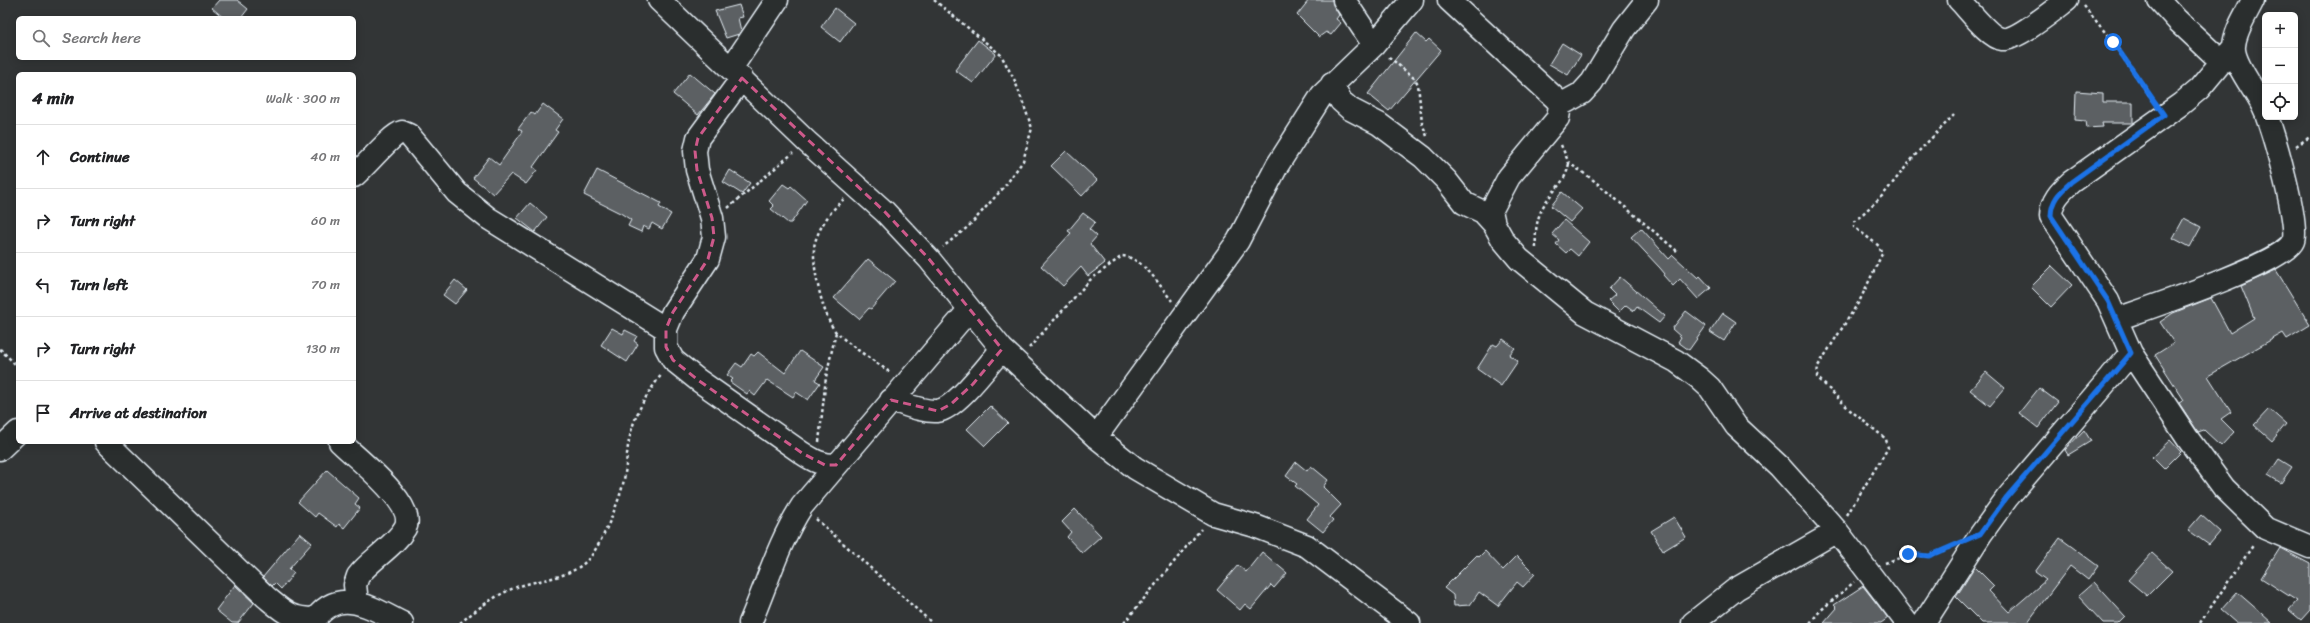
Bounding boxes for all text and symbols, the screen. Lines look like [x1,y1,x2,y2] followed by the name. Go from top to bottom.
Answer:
[2262,12,2298,120] map controls
[2262,12,2298,48] button: +
[16,16,356,60] search box
[62,25,141,51] text: Search here
[30,27,52,49] icon: search
[2104,33,2122,51] route start
[2262,48,2298,84] button: −
[32,83,74,113] text: 4 min
[2262,84,2298,120] button: locate
[266,87,340,110] text: Walk · 300 m
[70,144,130,170] text: Continue
[310,145,340,168] text: 40 m
[32,146,54,168] icon: ahead
[70,208,135,234] text: Turn right
[311,209,340,232] text: 60 m
[32,210,54,232] icon: right
[70,272,128,298] text: Turn left
[311,273,340,296] text: 70 m
[32,274,54,296] icon: left
[70,336,135,362] text: Turn right
[306,337,340,360] text: 130 m
[32,338,54,360] icon: right
[70,400,207,426] text: Arrive at destination
[32,402,54,424] icon: arrive
[1899,545,1917,563] route end

